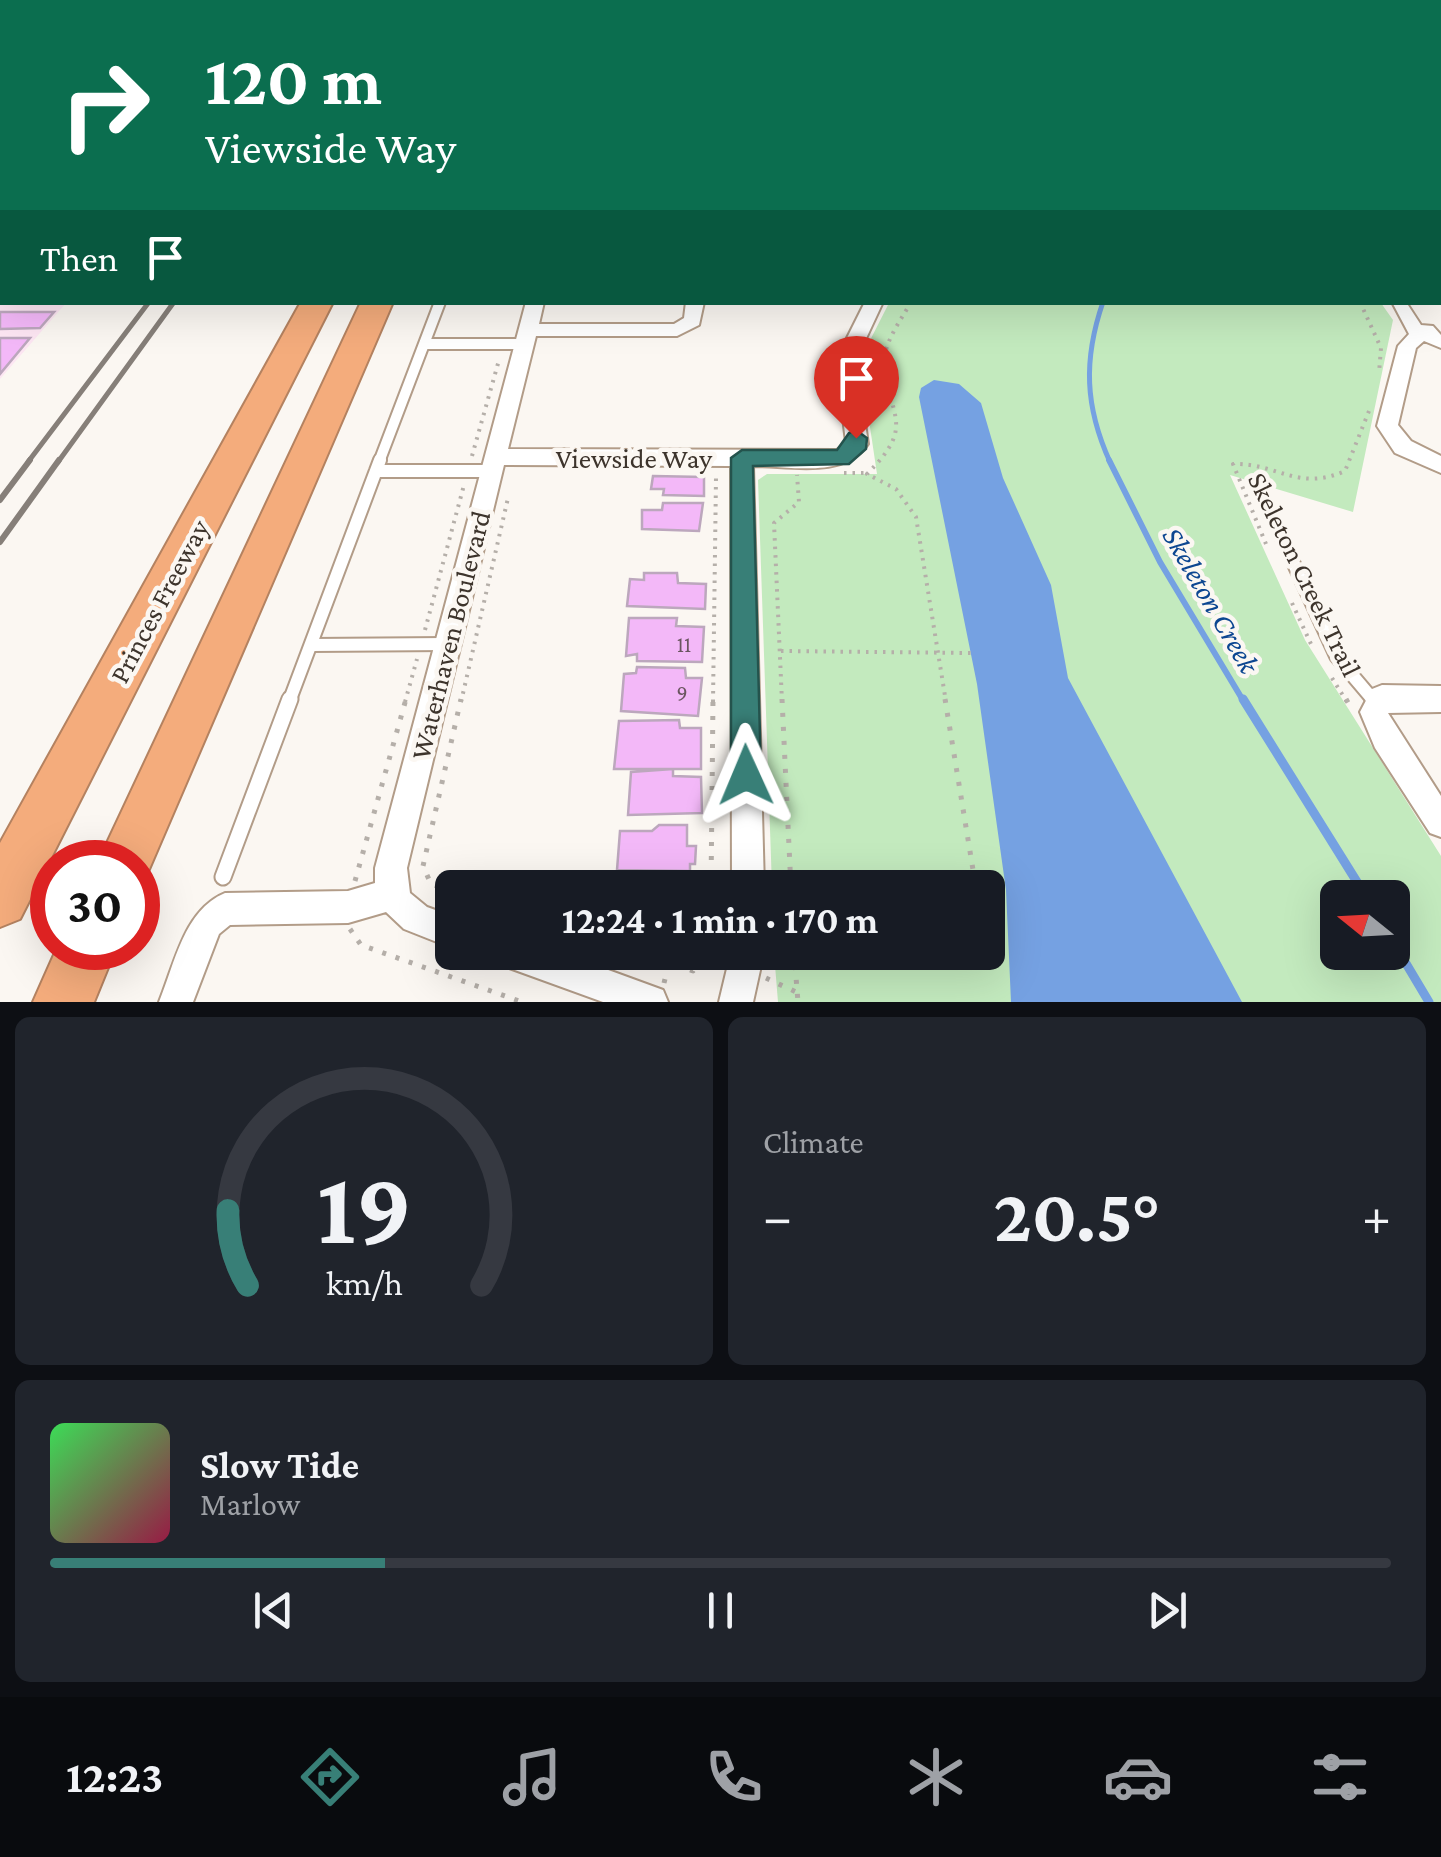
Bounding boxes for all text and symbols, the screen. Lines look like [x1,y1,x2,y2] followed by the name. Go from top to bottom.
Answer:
[40,40,170,170] icon: right
[205,41,382,119] text: 120 m
[205,123,456,173] text: Viewside Way
[138,230,193,285] icon: arrive
[40,237,118,279] text: Then
[814,336,899,439] pin
[829,351,884,406] icon: arrive
[556,443,713,474] street label: Viewside Way
[1242,467,1367,681] street label: Skeleton Creek Trail
[405,507,496,763] street label: Waterhaven Boulevard
[103,513,216,688] street label: Princes Freeway
[1156,521,1267,680] water label: Skeleton Creek
[677,632,691,657] house number: 11
[676,681,688,706] house number: 9
[694,723,798,827] position arrow
[30,840,160,970] speed limit sign: 30
[1320,880,1410,970] north arrow
[1320,880,1410,970] map controls
[562,899,878,941] text: 12:24 · 1 min · 170 m
[763,1124,864,1160] text: Climate
[316,1150,412,1265] text: 19
[993,1174,1161,1257] text: 20.5°
[763,1186,792,1247] text: −
[1362,1186,1391,1247] text: +
[325,1263,403,1303] text: km/h
[200,1444,359,1486] text: Slow Tide
[200,1486,300,1522] text: Marlow
[246,1583,301,1638] icon: previous
[693,1583,748,1638] icon: pause
[1140,1583,1195,1638] icon: next
[295,1742,365,1812] icon: directions
[497,1742,567,1812] icon: music
[699,1742,769,1812] icon: phone
[901,1742,971,1812] icon: climate
[1103,1742,1173,1812] icon: car
[1305,1742,1375,1812] icon: filters
[66,1752,163,1802] text: 12:23

